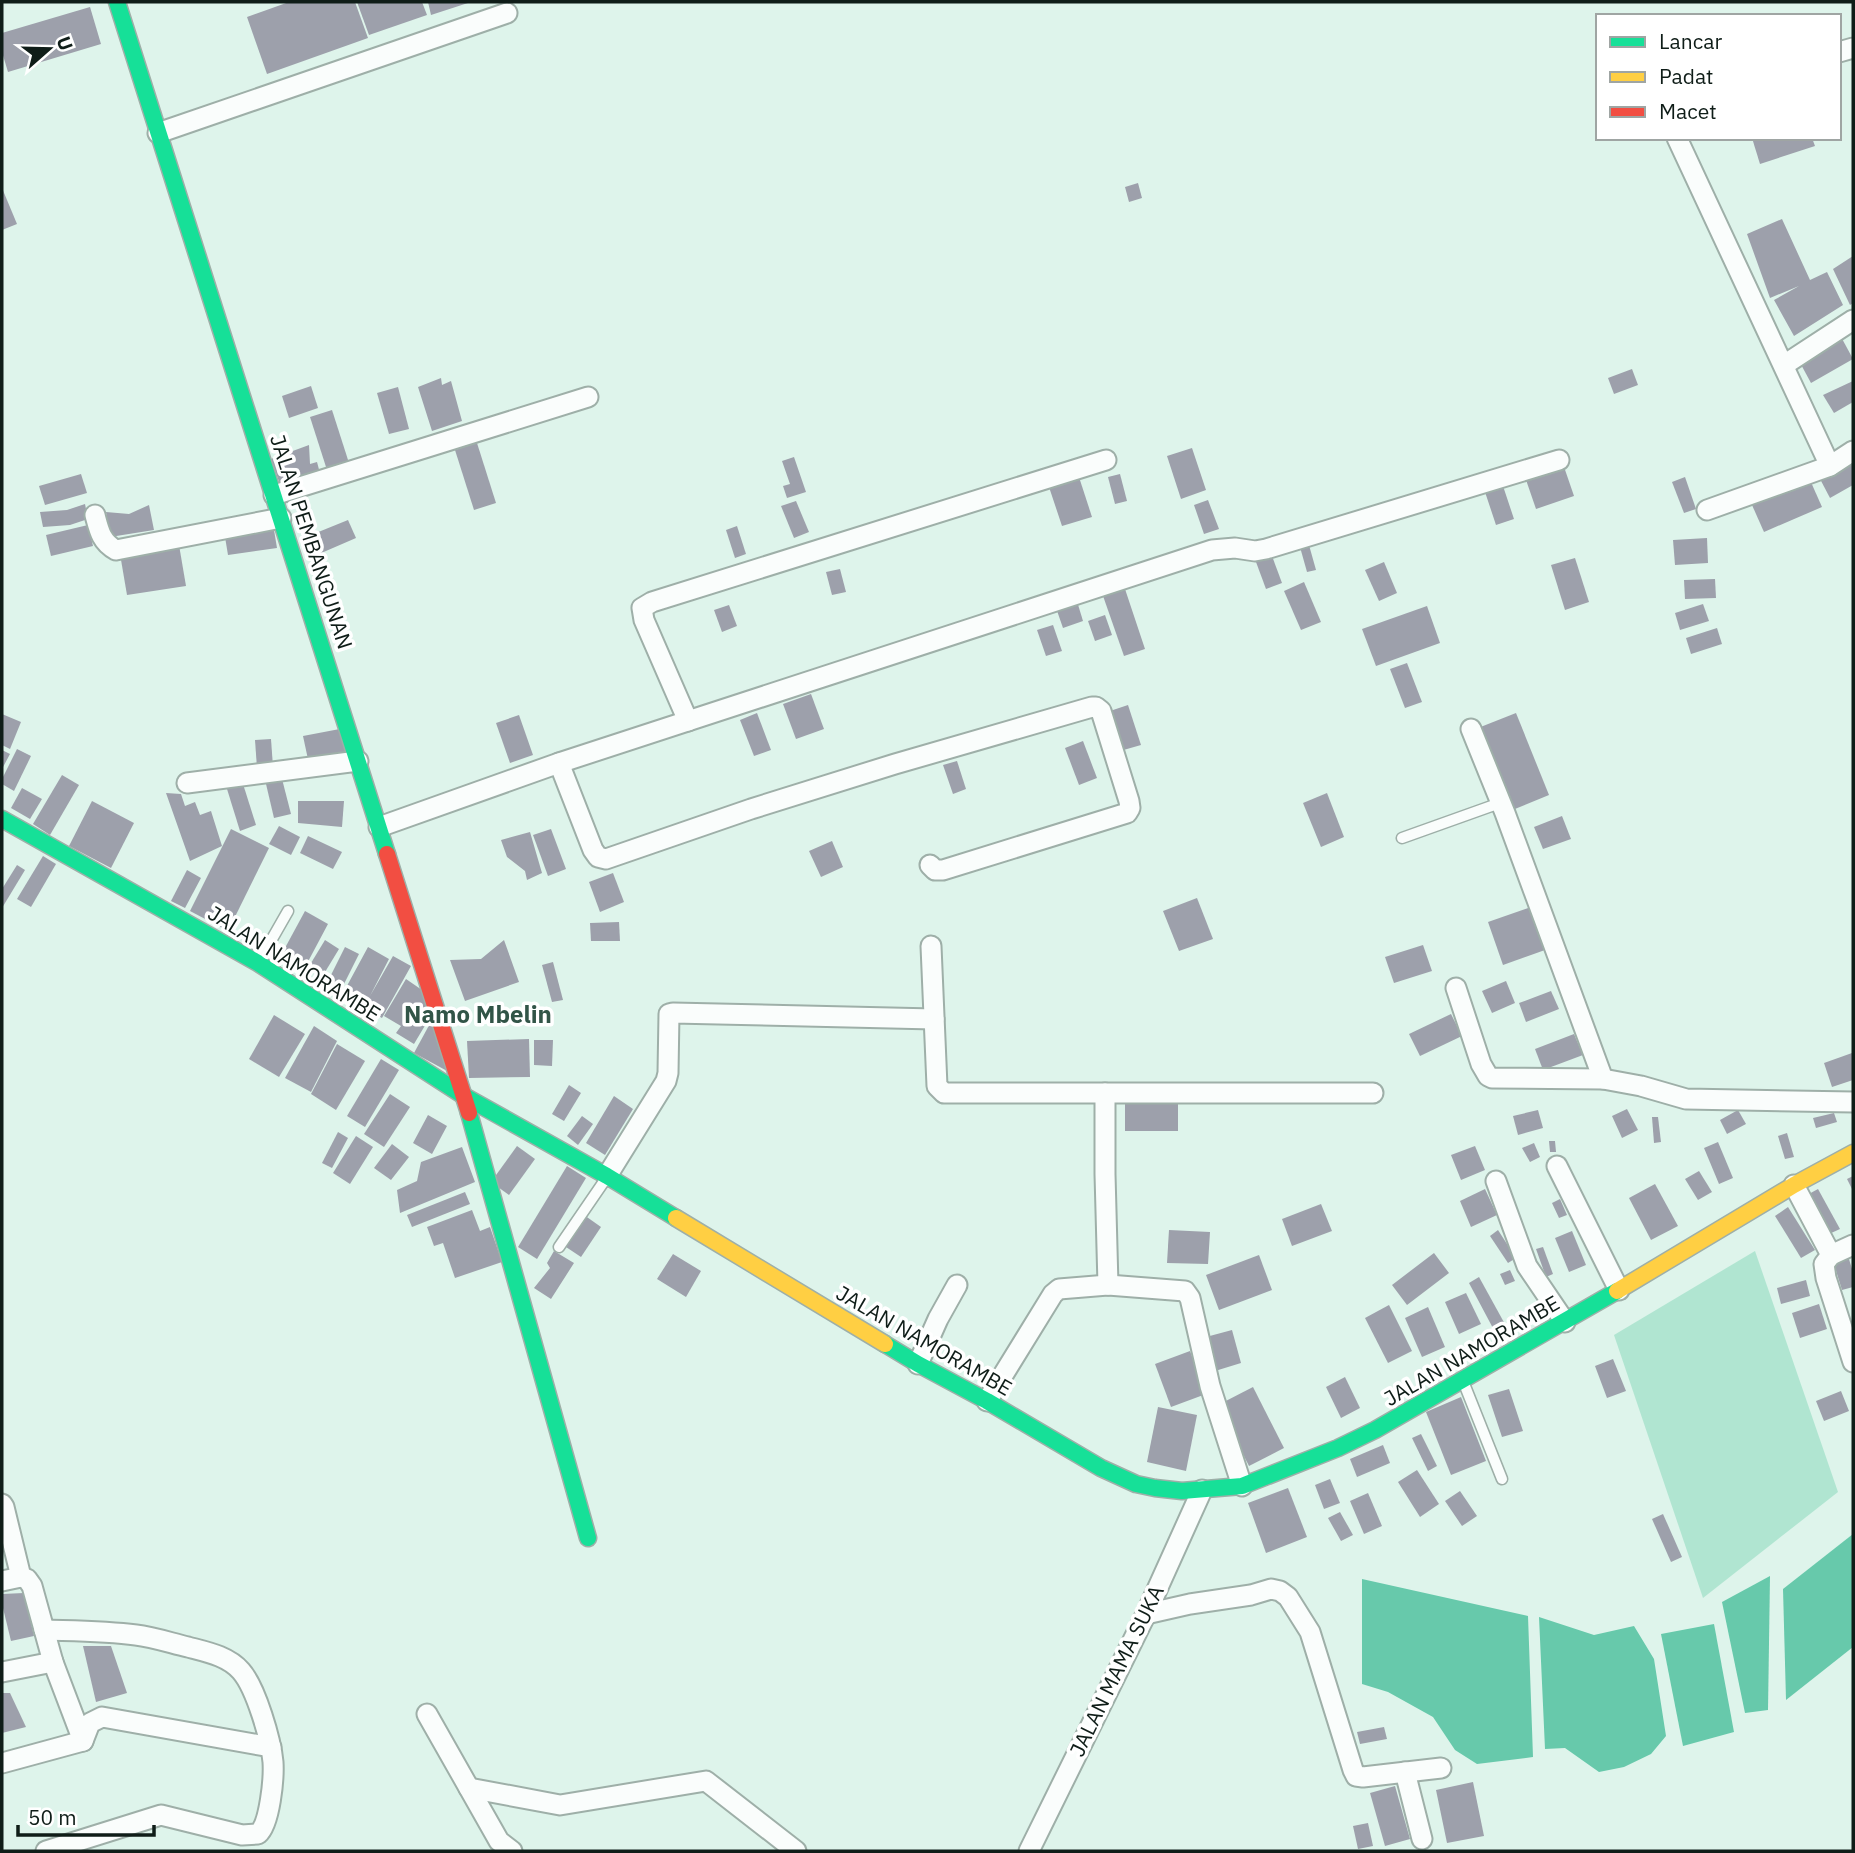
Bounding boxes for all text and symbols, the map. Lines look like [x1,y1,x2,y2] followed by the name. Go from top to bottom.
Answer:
[14,14,84,84] north arrow
[1596,14,1841,140] legend
[1659,27,1722,55] text: Lancar
[51,33,79,53] text: U
[1659,62,1714,90] text: Padat
[1659,97,1717,125] text: Macet
[264,431,360,653] street label: JALAN PEMBANGUNAN
[203,899,386,1028] street label: JALAN NAMORAMBE
[404,998,552,1030] district label: Namo Mbelin
[832,1278,1017,1402] street label: JALAN NAMORAMBE
[1379,1288,1564,1412] street label: JALAN NAMORAMBE
[1062,1580,1170,1761] street label: JALAN MAMA SUKA
[18,1794,154,1838] scale bar
[28,1803,77,1831] text: 50 m

